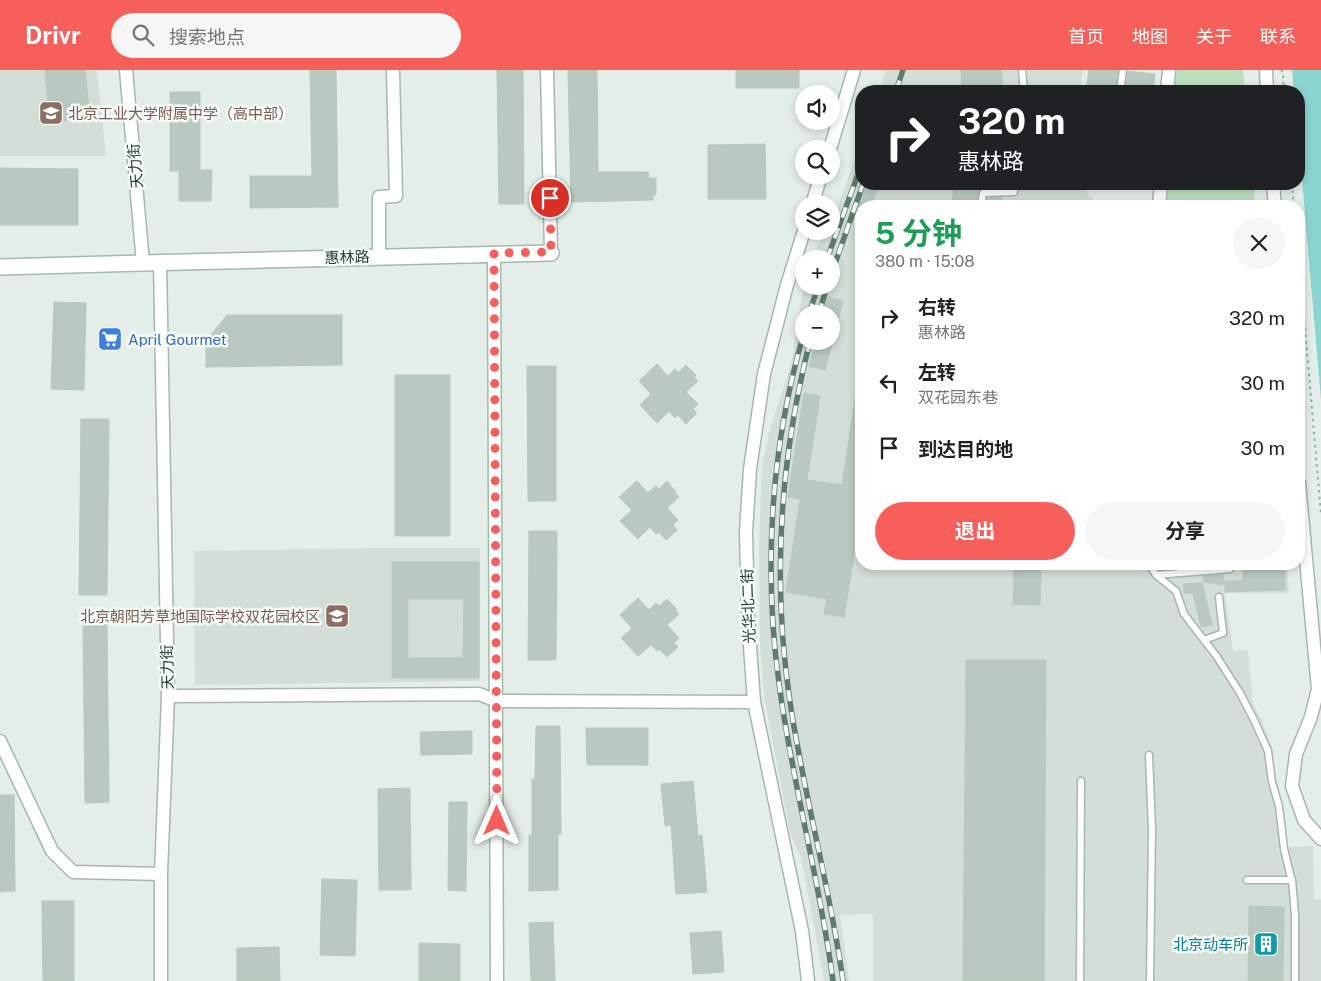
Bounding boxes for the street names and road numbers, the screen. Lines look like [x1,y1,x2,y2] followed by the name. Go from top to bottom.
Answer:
[125,143,145,189] street label: 天力街
[324,248,370,266] street label: 惠林路
[738,568,758,644] street label: 光华北二街
[158,644,176,690] street label: 天力街

